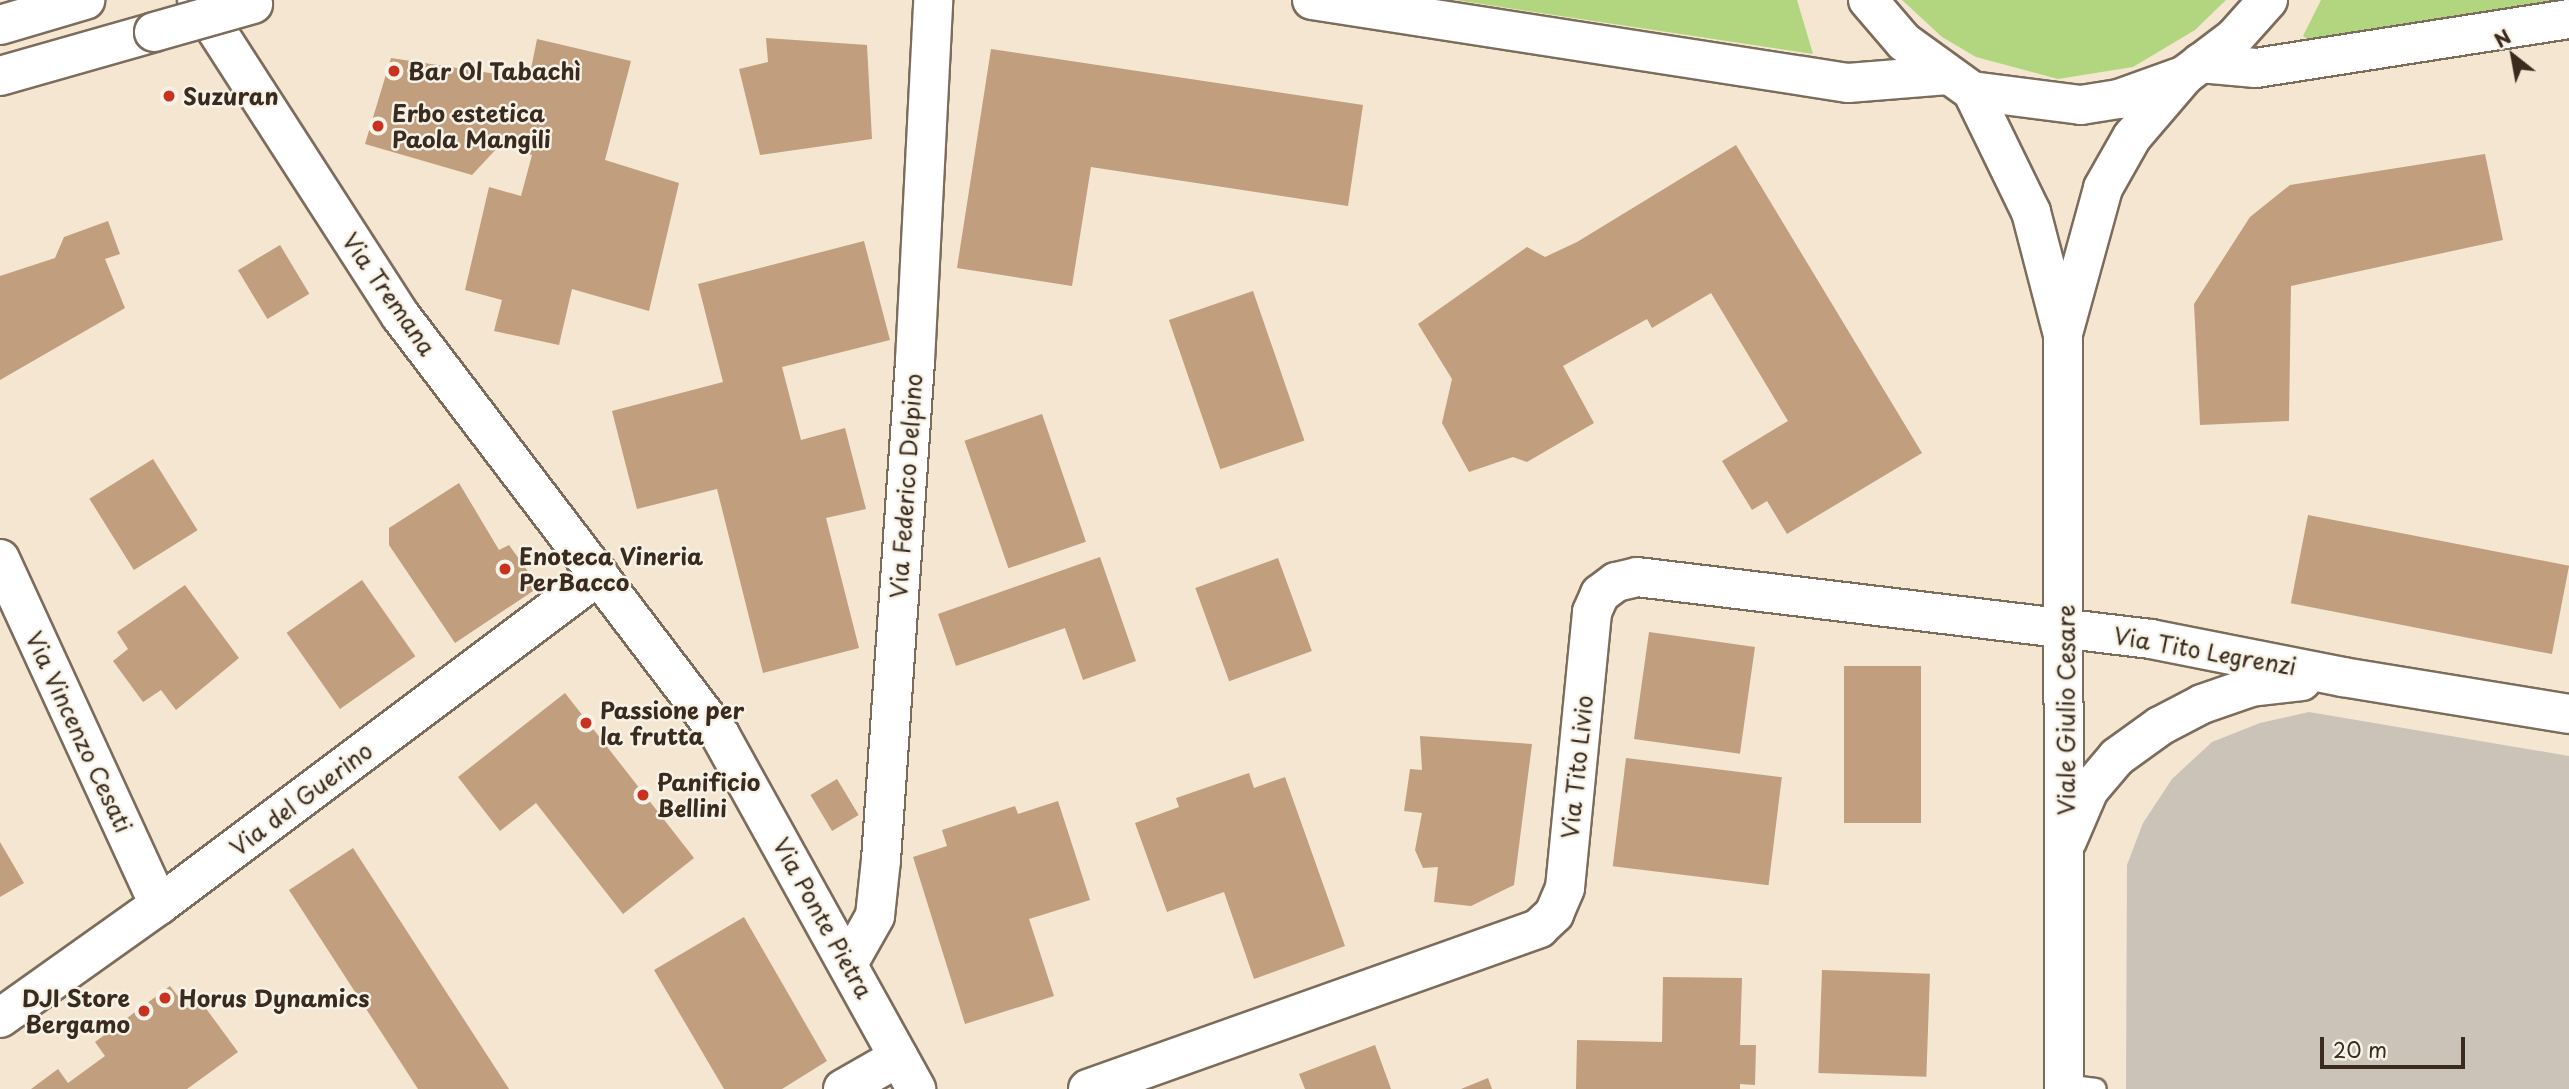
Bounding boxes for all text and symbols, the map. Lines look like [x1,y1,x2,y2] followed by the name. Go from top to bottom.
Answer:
[2478,21,2548,91] north arrow
[2489,22,2516,54] text: N
[408,57,583,85] place label: Bar Ol Tabachì
[386,63,402,79] marker: Bar Ol Tabachì
[183,82,279,110] place label: Suzuran
[161,88,177,104] marker: Suzuran
[392,99,551,153] place label: Erbo estetica Paola Mangili
[370,118,386,134] marker: Erbo estetica Paola Mangili
[337,228,441,360] street label: Via Tremana
[884,373,928,599] street label: Via Federico Delpino
[519,542,703,596] place label: Enoteca Vineria PerBacco
[497,561,513,577] marker: Enoteca Vineria PerBacco
[2052,603,2080,817] street label: Viale Giulio Cesare
[2111,621,2299,681] street label: Via Tito Legrenzi
[21,628,137,836] street label: Via Vincenzo Cesati
[1556,694,1598,840] street label: Via Tito Livio
[600,696,746,750] place label: Passione per la frutta
[578,715,594,731] marker: Passione per la frutta
[225,737,377,861] street label: Via del Guerino
[657,768,760,822] place label: Panificio Bellini
[635,787,651,803] marker: Panificio Bellini
[767,833,879,1003] street label: Via Ponte Pietra
[21,984,130,1038] place label: DJI Store Bergamo
[179,984,370,1012] place label: Horus Dynamics
[157,990,173,1006] marker: Horus Dynamics
[136,1003,152,1019] marker: DJI Store Bergamo
[2324,1023,2469,1066] scale bar
[2333,1033,2387,1065] text: 20 m

